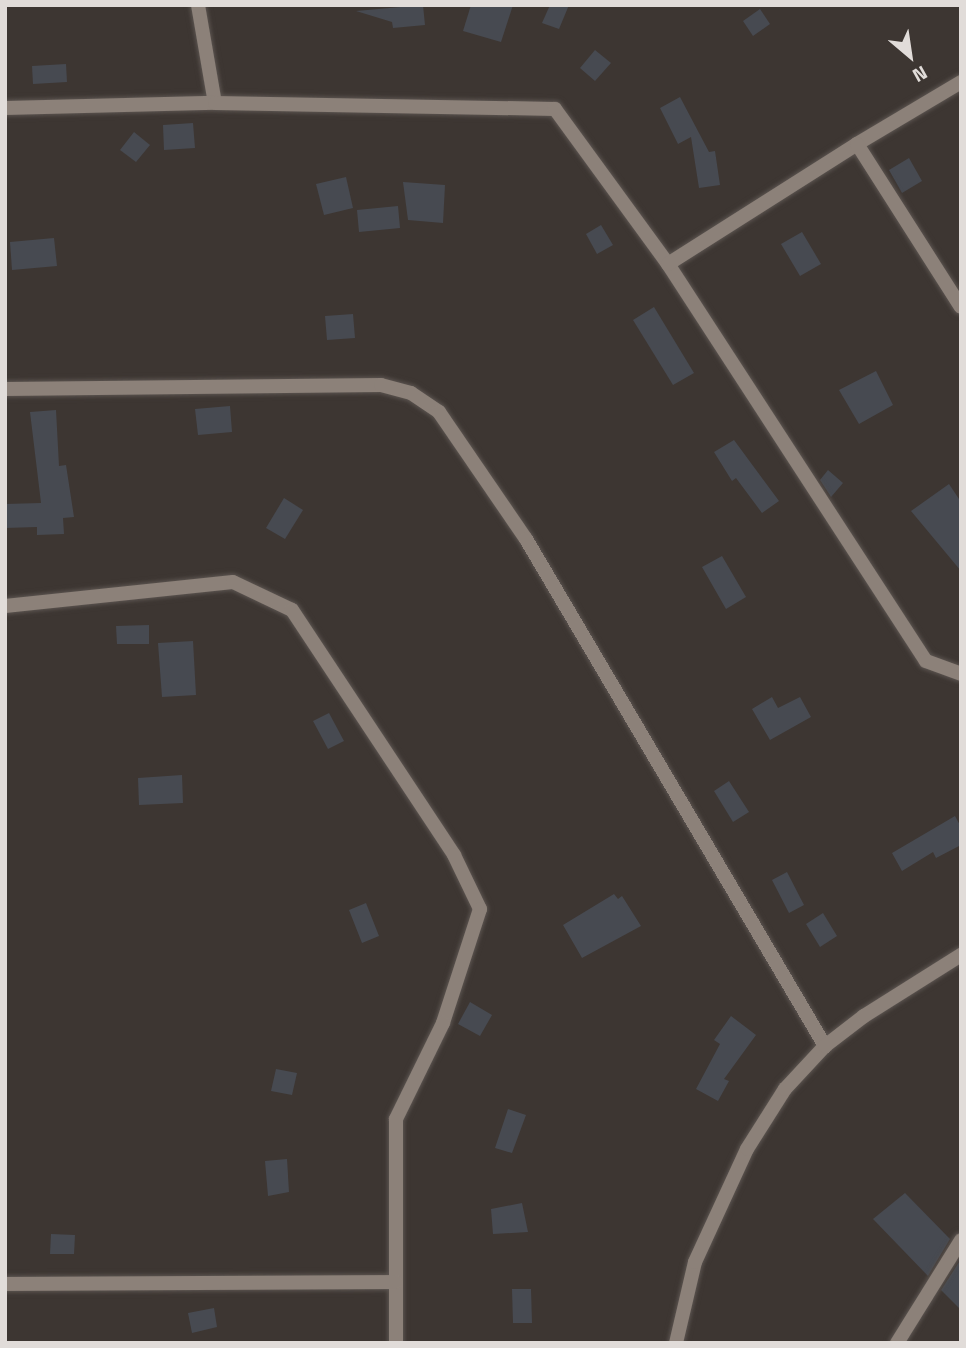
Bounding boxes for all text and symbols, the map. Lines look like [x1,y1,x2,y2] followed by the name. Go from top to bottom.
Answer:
[875,21,945,91] north arrow
[908,59,933,91] text: N

